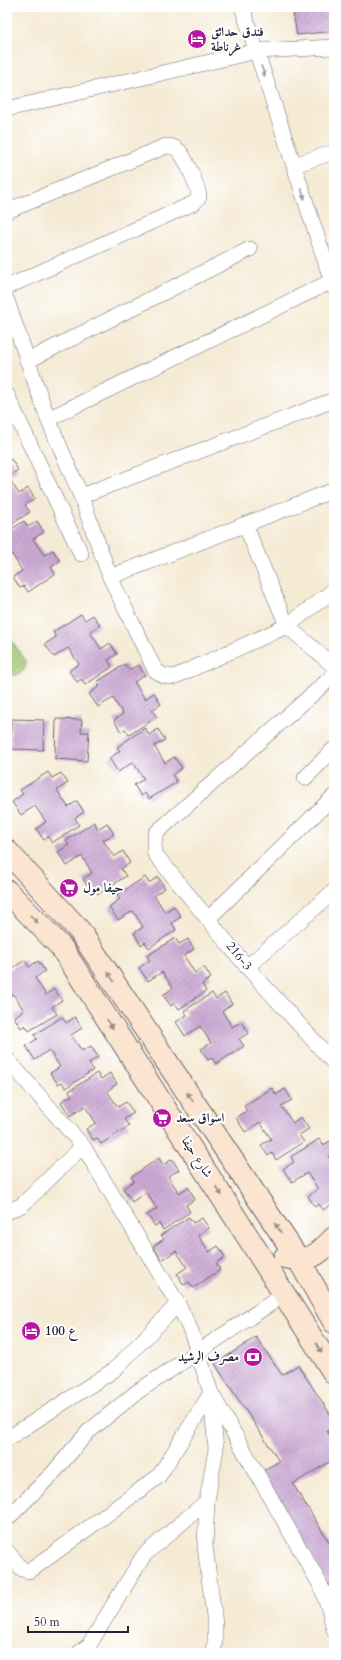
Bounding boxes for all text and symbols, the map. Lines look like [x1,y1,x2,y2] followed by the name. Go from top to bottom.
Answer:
[211,23,264,57] place label: فندق حدائق غرناطة
[186,28,208,50] hotel icon: فندق حدائق غرناطة
[260,65,266,77] one-way arrow
[301,189,307,201] one-way arrow
[58,877,80,899] supermarket icon: حيفا مول
[83,879,123,897] place label: حيفا مول
[29,914,39,924] one-way arrow
[222,938,256,974] street label: 216-3
[107,972,115,982] one-way arrow
[107,1018,114,1029] one-way arrow
[186,1091,194,1102] one-way arrow
[151,1107,173,1129] supermarket icon: اسواق سعد
[176,1109,224,1127] place label: اسواق سعد
[175,1133,217,1182] street label: شارع حيفا
[215,1186,223,1197] one-way arrow
[274,1223,282,1233] one-way arrow
[20,1320,42,1342] hotel icon: 100 ع
[45,1322,78,1341] place label: 100 ع
[315,1342,322,1354] one-way arrow
[242,1346,264,1368] bank icon: مصرف الرشيد
[178,1348,239,1366] place label: مصرف الرشيد
[28,1608,128,1634] scale bar
[34,1614,61,1630] text: 50 m

